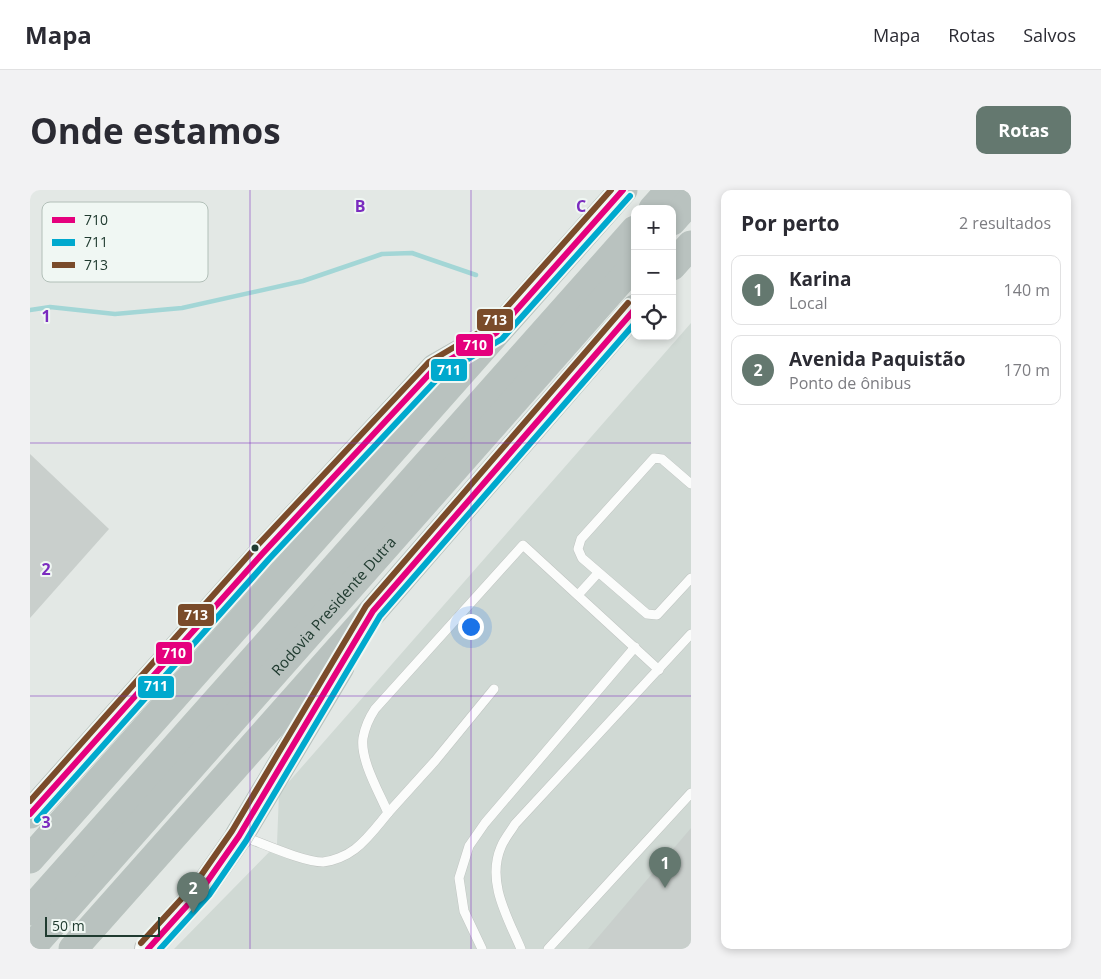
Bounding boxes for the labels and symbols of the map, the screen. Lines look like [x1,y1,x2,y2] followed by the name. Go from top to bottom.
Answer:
[355,195,365,217] text: B
[576,195,586,217] text: C
[42,202,208,282] legend
[84,210,108,229] text: 710
[84,232,108,251] text: 711
[84,255,108,274] text: 713
[41,305,51,327] text: 1
[476,308,514,332] line badge: 713
[483,310,507,329] text: 713
[455,333,494,357] line badge: 710
[463,335,487,354] text: 710
[430,358,468,382] line badge: 711
[437,360,461,379] text: 711
[266,532,400,679] street label: Rodovia Presidente Dutra
[250,543,260,553] unlabelled marker
[41,558,51,580] text: 2
[177,603,215,627] line badge: 713
[184,605,208,624] text: 713
[458,614,484,640] your location
[155,641,193,665] line badge: 710
[162,643,186,662] text: 710
[137,675,175,699] line badge: 711
[144,676,168,695] text: 711
[41,811,51,833] text: 3
[649,847,681,888] pin: 1
[177,872,209,913] pin: 2
[45,914,160,937] scale bar

